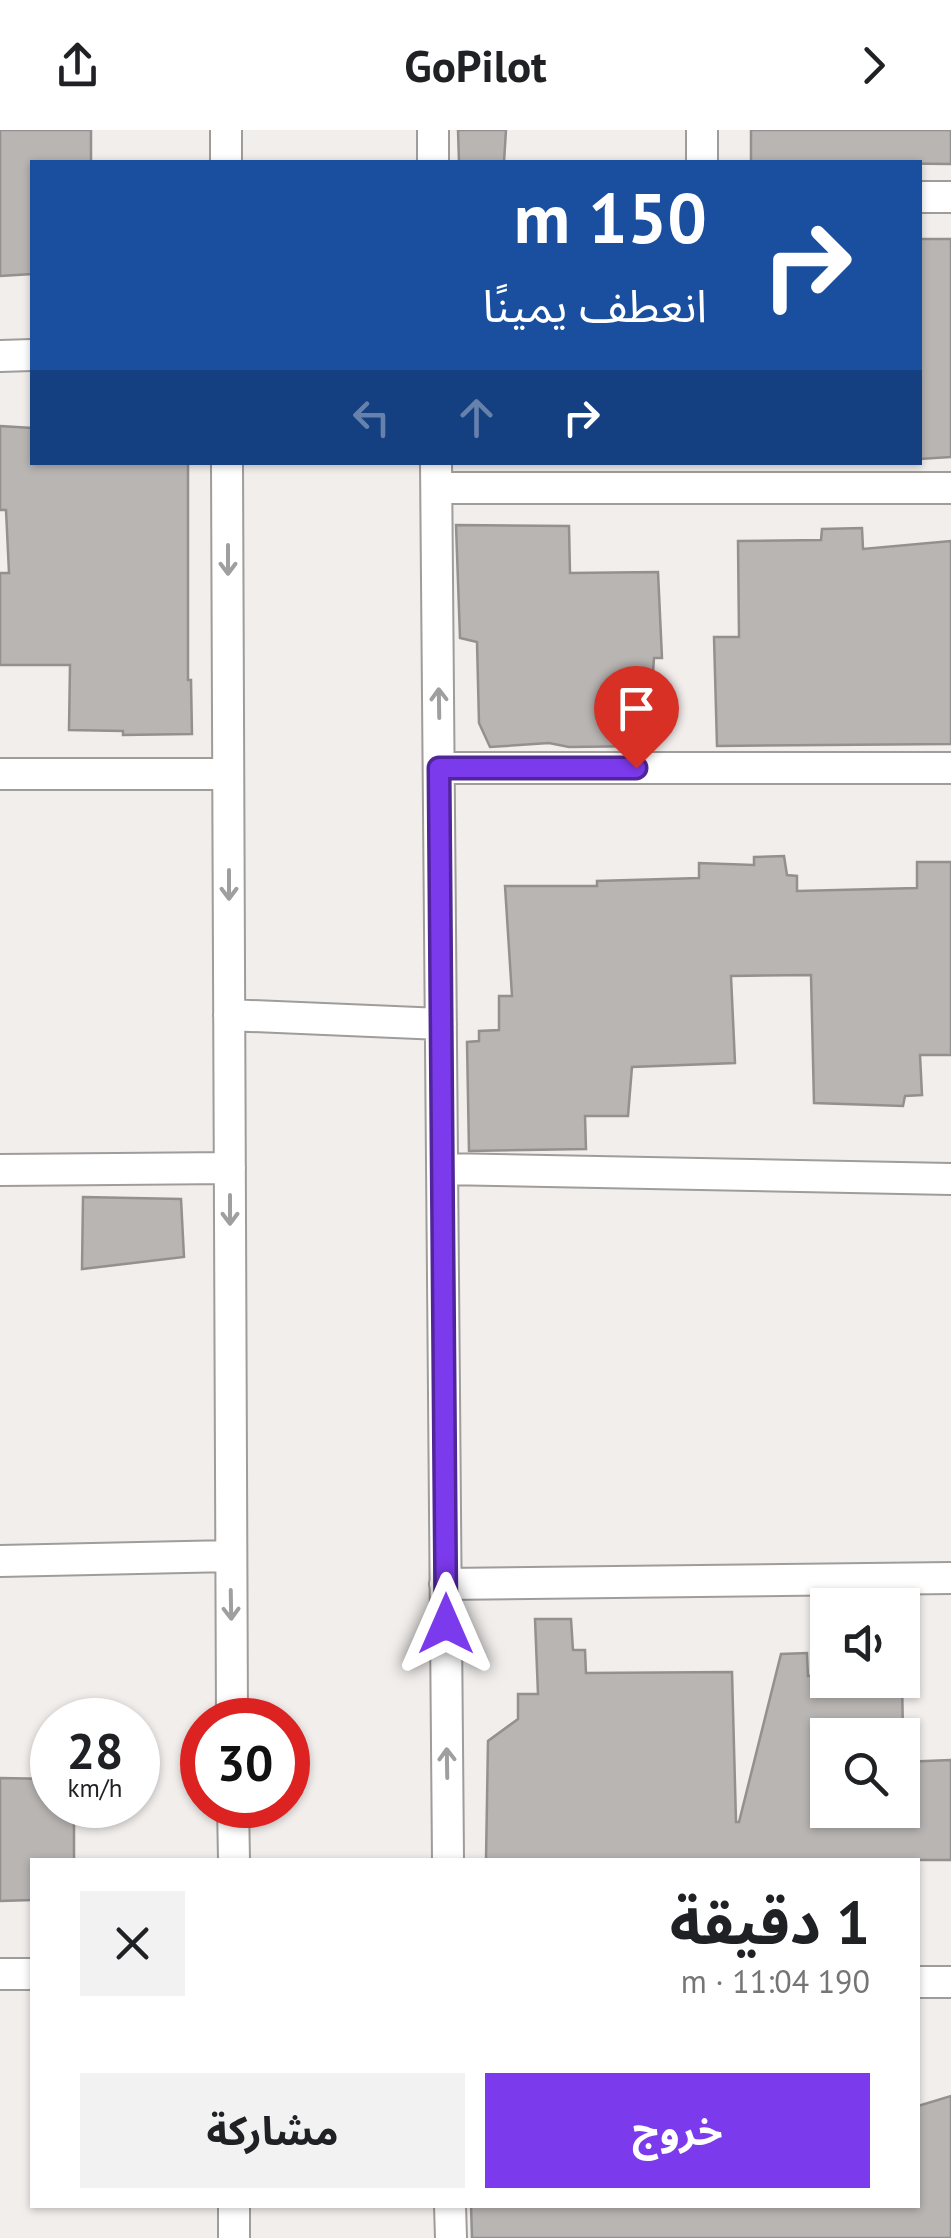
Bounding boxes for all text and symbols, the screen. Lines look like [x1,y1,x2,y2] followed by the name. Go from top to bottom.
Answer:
[404,36,547,94] text: GoPilot
[50,38,105,93] icon: share
[846,38,901,93] icon: forward
[514,172,707,262] text: 150 m
[742,200,872,330] icon: right
[483,276,707,334] text: انعطف يمينًا
[344,390,399,445] icon: left
[449,390,504,445] icon: ahead
[554,390,609,445] icon: right
[218,542,238,575] one-way arrow
[594,666,679,769] pin
[609,681,664,736] icon: arrive
[429,687,448,719] one-way arrow
[220,868,238,900] one-way arrow
[220,1192,240,1225] one-way arrow
[394,1572,498,1676] position arrow
[222,1588,241,1620] one-way arrow
[810,1588,920,1828] map controls
[810,1588,920,1698] button: sound
[180,1698,310,1828] speed limit sign: 30
[67,1718,123,1783] text: 28
[810,1718,920,1828] button: search
[438,1747,456,1780] one-way arrow
[68,1772,122,1804] text: km/h
[670,1883,870,1961] text: 1 دقيقة
[80,1891,185,1996] button: close
[681,1960,870,2002] text: 190 m · 11:04
[80,2073,465,2188] button: مشاركة
[485,2073,870,2188] button: خروج

